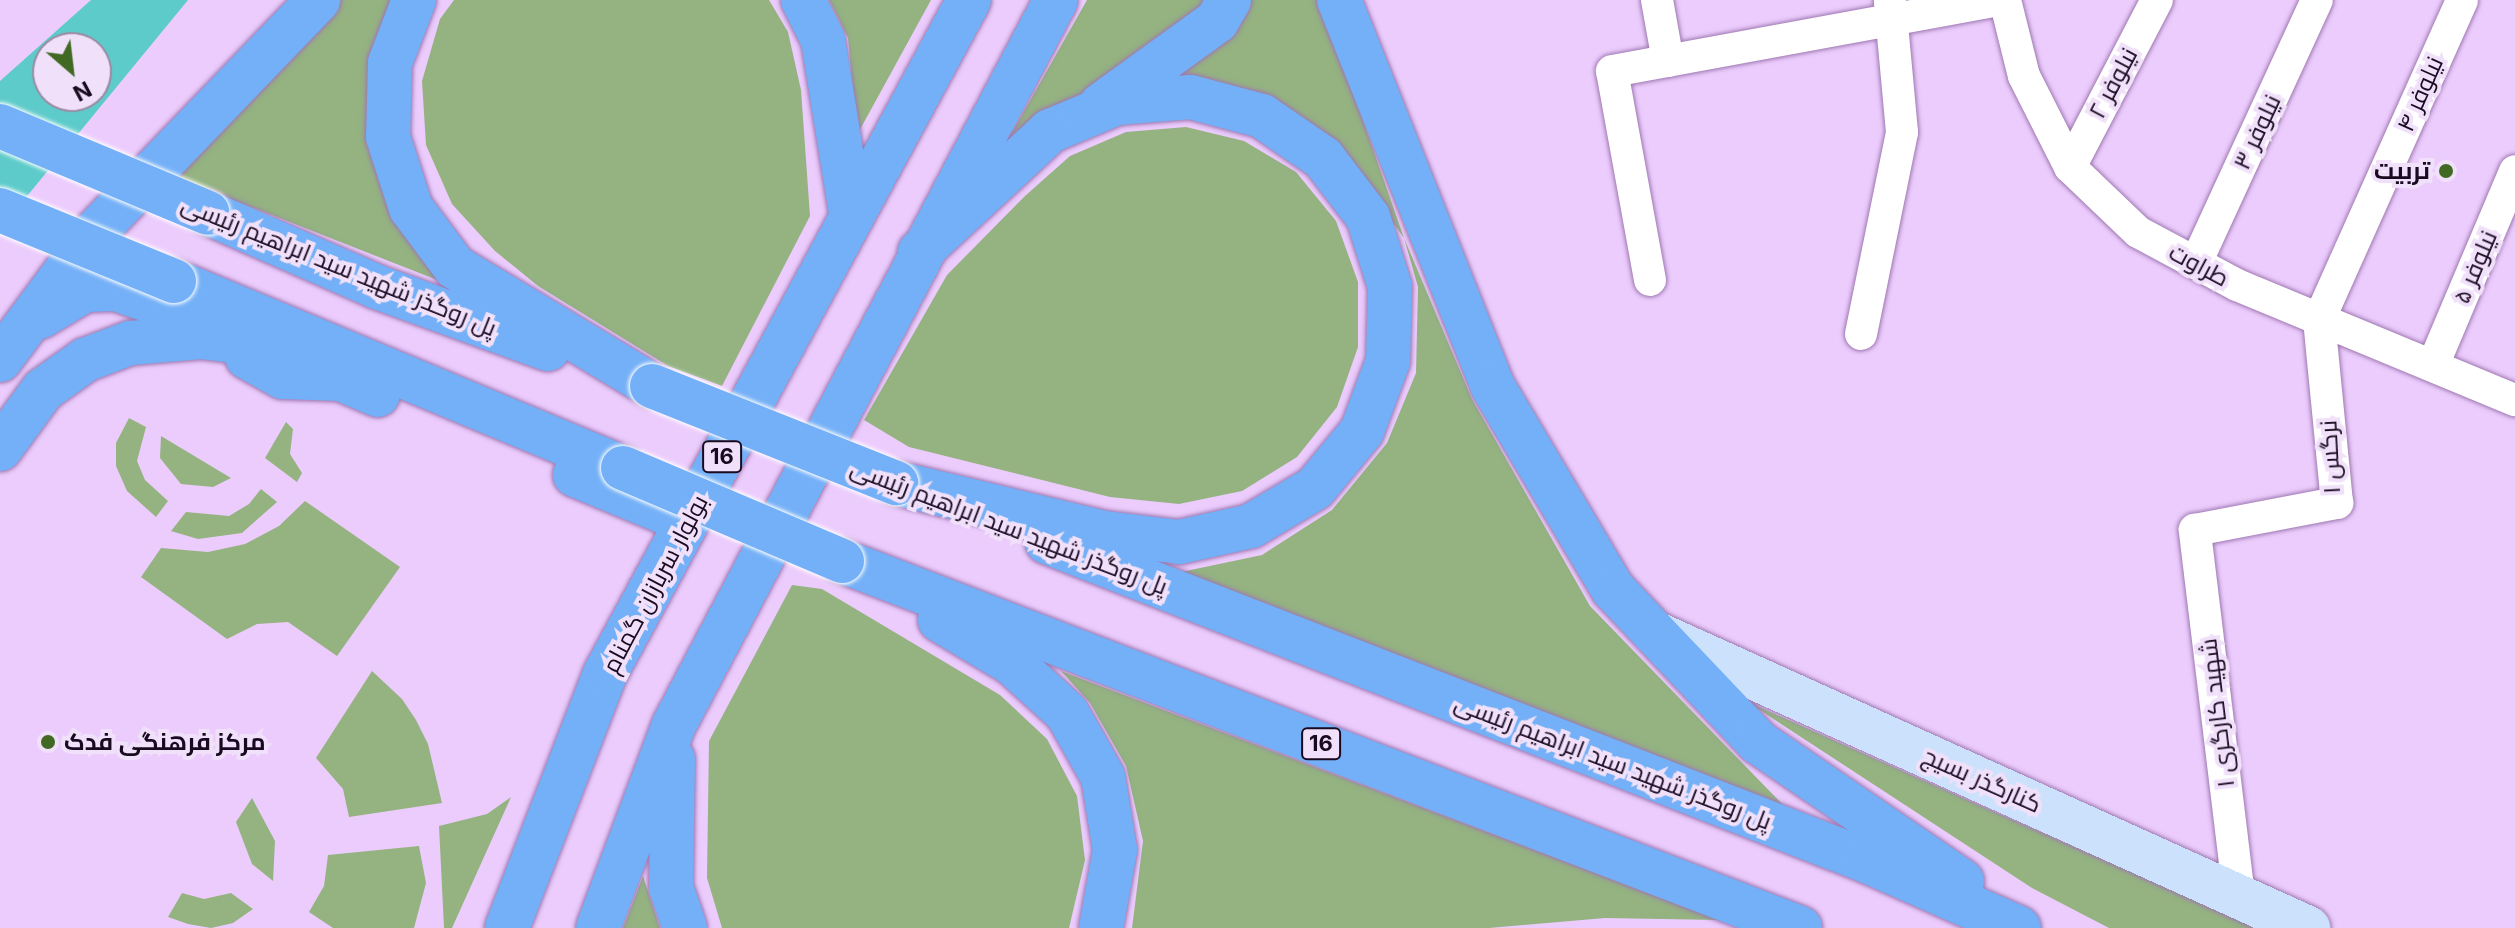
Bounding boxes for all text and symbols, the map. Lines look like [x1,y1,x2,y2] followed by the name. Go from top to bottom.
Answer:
[32,32,112,112] north arrow
[2082,43,2144,123] street label: نیلوفر ۲
[2391,52,2449,136] street label: نیلوفر ۴
[69,76,96,107] text: N
[2227,90,2287,174] street label: نیلوفر ۳
[2374,157,2430,185] place label: تربیت
[2437,162,2455,180] marker: تربیت
[177,190,501,342] street label: پل روگذر شهید سید ابراهیم رئیسی
[2447,226,2503,308] street label: نیلوفر ۵
[2164,237,2234,293] street label: طراوت
[2314,419,2346,495] street label: نرگس ۱
[702,439,742,475] road number: 16
[846,453,1172,601] street label: پل روگذر شهید سید ابراهیم رئیسی
[596,490,714,678] street label: بولوار سربازان گمنام
[2194,637,2240,789] street label: شهید کارگری ۱
[1450,688,1776,836] street label: پل روگذر شهید سید ابراهیم رئیسی
[1301,726,1341,762] road number: 16
[64,728,266,756] place label: مرکز فرهنگی فدک
[39,733,57,751] marker: مرکز فرهنگی فدک
[1918,741,2046,819] street label: کنارگذر بسیج

